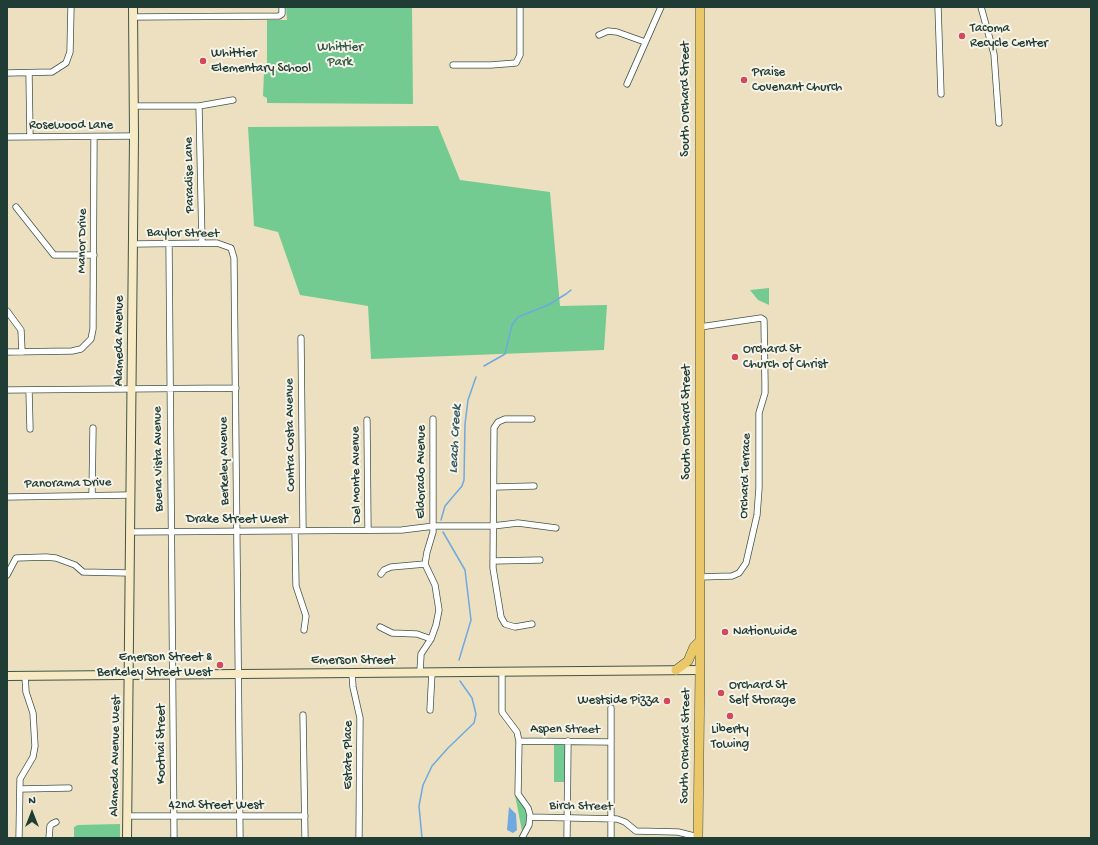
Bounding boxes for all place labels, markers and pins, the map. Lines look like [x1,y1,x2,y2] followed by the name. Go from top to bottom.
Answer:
[970,21,1048,52] place label: Tacoma Recycle Center
[957,31,967,41] marker: Tacoma Recycle Center
[211,46,311,77] place label: Whittier Elementary School
[198,56,208,66] marker: Whittier Elementary School
[752,65,842,96] place label: Praise Covenant Church
[739,75,749,85] marker: Praise Covenant Church
[743,342,828,373] place label: Orchard St Church of Christ
[730,352,740,362] marker: Orchard St Church of Christ
[733,624,797,640] place label: Nationwide
[720,627,730,637] marker: Nationwide
[97,650,212,681] place label: Emerson Street & Berkeley Street West
[215,660,225,670] marker: Emerson Street & Berkeley Street West
[729,678,796,709] place label: Orchard St Self Storage
[716,688,726,698] marker: Orchard St Self Storage
[577,693,659,709] place label: Westside Pizza
[662,696,672,706] marker: Westside Pizza
[725,711,735,721] marker: Liberty Towing
[711,722,749,753] place label: Liberty Towing

